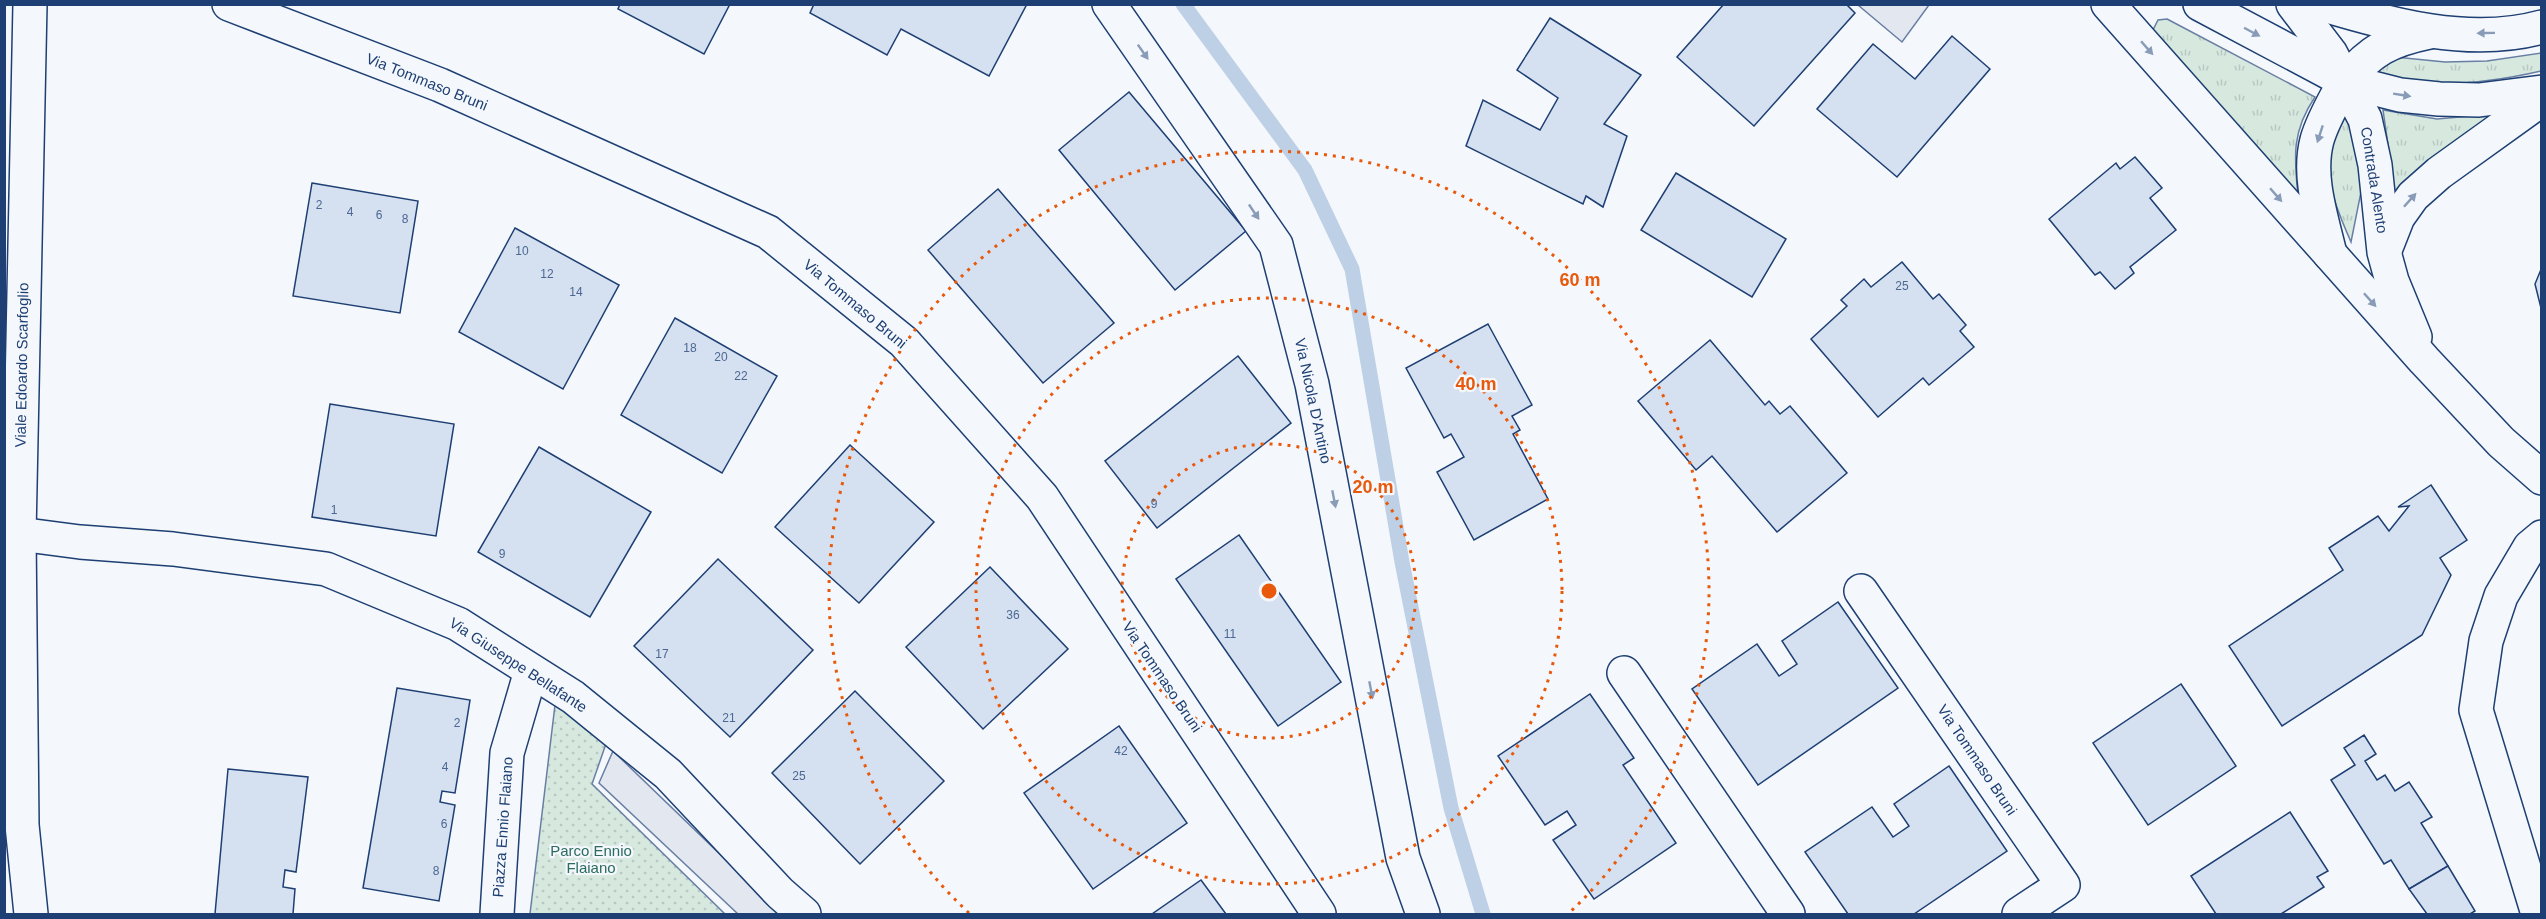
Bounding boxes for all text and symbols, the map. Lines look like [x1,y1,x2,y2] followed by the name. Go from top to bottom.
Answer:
[2244,27,2261,37] one-way arrow
[2477,28,2496,38] one-way arrow
[2140,41,2154,56] one-way arrow
[1137,44,1149,60] one-way arrow
[364,49,490,114] street label: Via Tommaso Bruni
[2392,90,2411,99] one-way arrow
[2315,125,2324,143] one-way arrow
[2358,125,2391,234] street label: Contrada Alento
[2269,187,2283,202] one-way arrow
[2403,192,2417,207] one-way arrow
[316,198,323,212] house number: 2
[1248,204,1259,220] one-way arrow
[347,205,354,219] house number: 4
[376,208,383,222] house number: 6
[402,212,409,226] house number: 8
[515,244,529,258] house number: 10
[800,255,910,352] street label: Via Tommaso Bruni
[540,267,554,281] house number: 12
[1559,270,1601,290] text: 60 m
[1895,279,1909,293] house number: 25
[12,282,31,448] street label: Viale Edoardo Scarfoglio
[569,285,583,299] house number: 14
[2363,292,2376,307] one-way arrow
[1292,337,1335,465] street label: Via Nicola D'Antino
[683,341,697,355] house number: 18
[714,350,728,364] house number: 20
[734,369,748,383] house number: 22
[1455,374,1497,394] text: 40 m
[1352,477,1394,497] text: 20 m
[1330,489,1339,508] one-way arrow
[1151,497,1158,511] house number: 9
[331,503,338,517] house number: 1
[499,547,506,561] house number: 9
[1259,581,1279,601] centre of rings
[1006,608,1020,622] house number: 36
[446,614,590,715] street label: Via Giuseppe Bellafante
[1119,618,1206,735] street label: Via Tommaso Bruni
[1224,627,1237,641] house number: 11
[655,647,669,661] house number: 17
[1367,681,1376,700] one-way arrow
[1934,701,2021,818] street label: Via Tommaso Bruni
[722,711,736,725] house number: 21
[454,716,461,730] house number: 2
[1114,744,1128,758] house number: 42
[489,756,516,898] street label: Piazza Ennio Flaiano
[442,760,449,774] house number: 4
[792,769,806,783] house number: 25
[441,817,448,831] house number: 6
[550,842,632,876] park label: Parco Ennio Flaiano
[433,864,440,878] house number: 8

